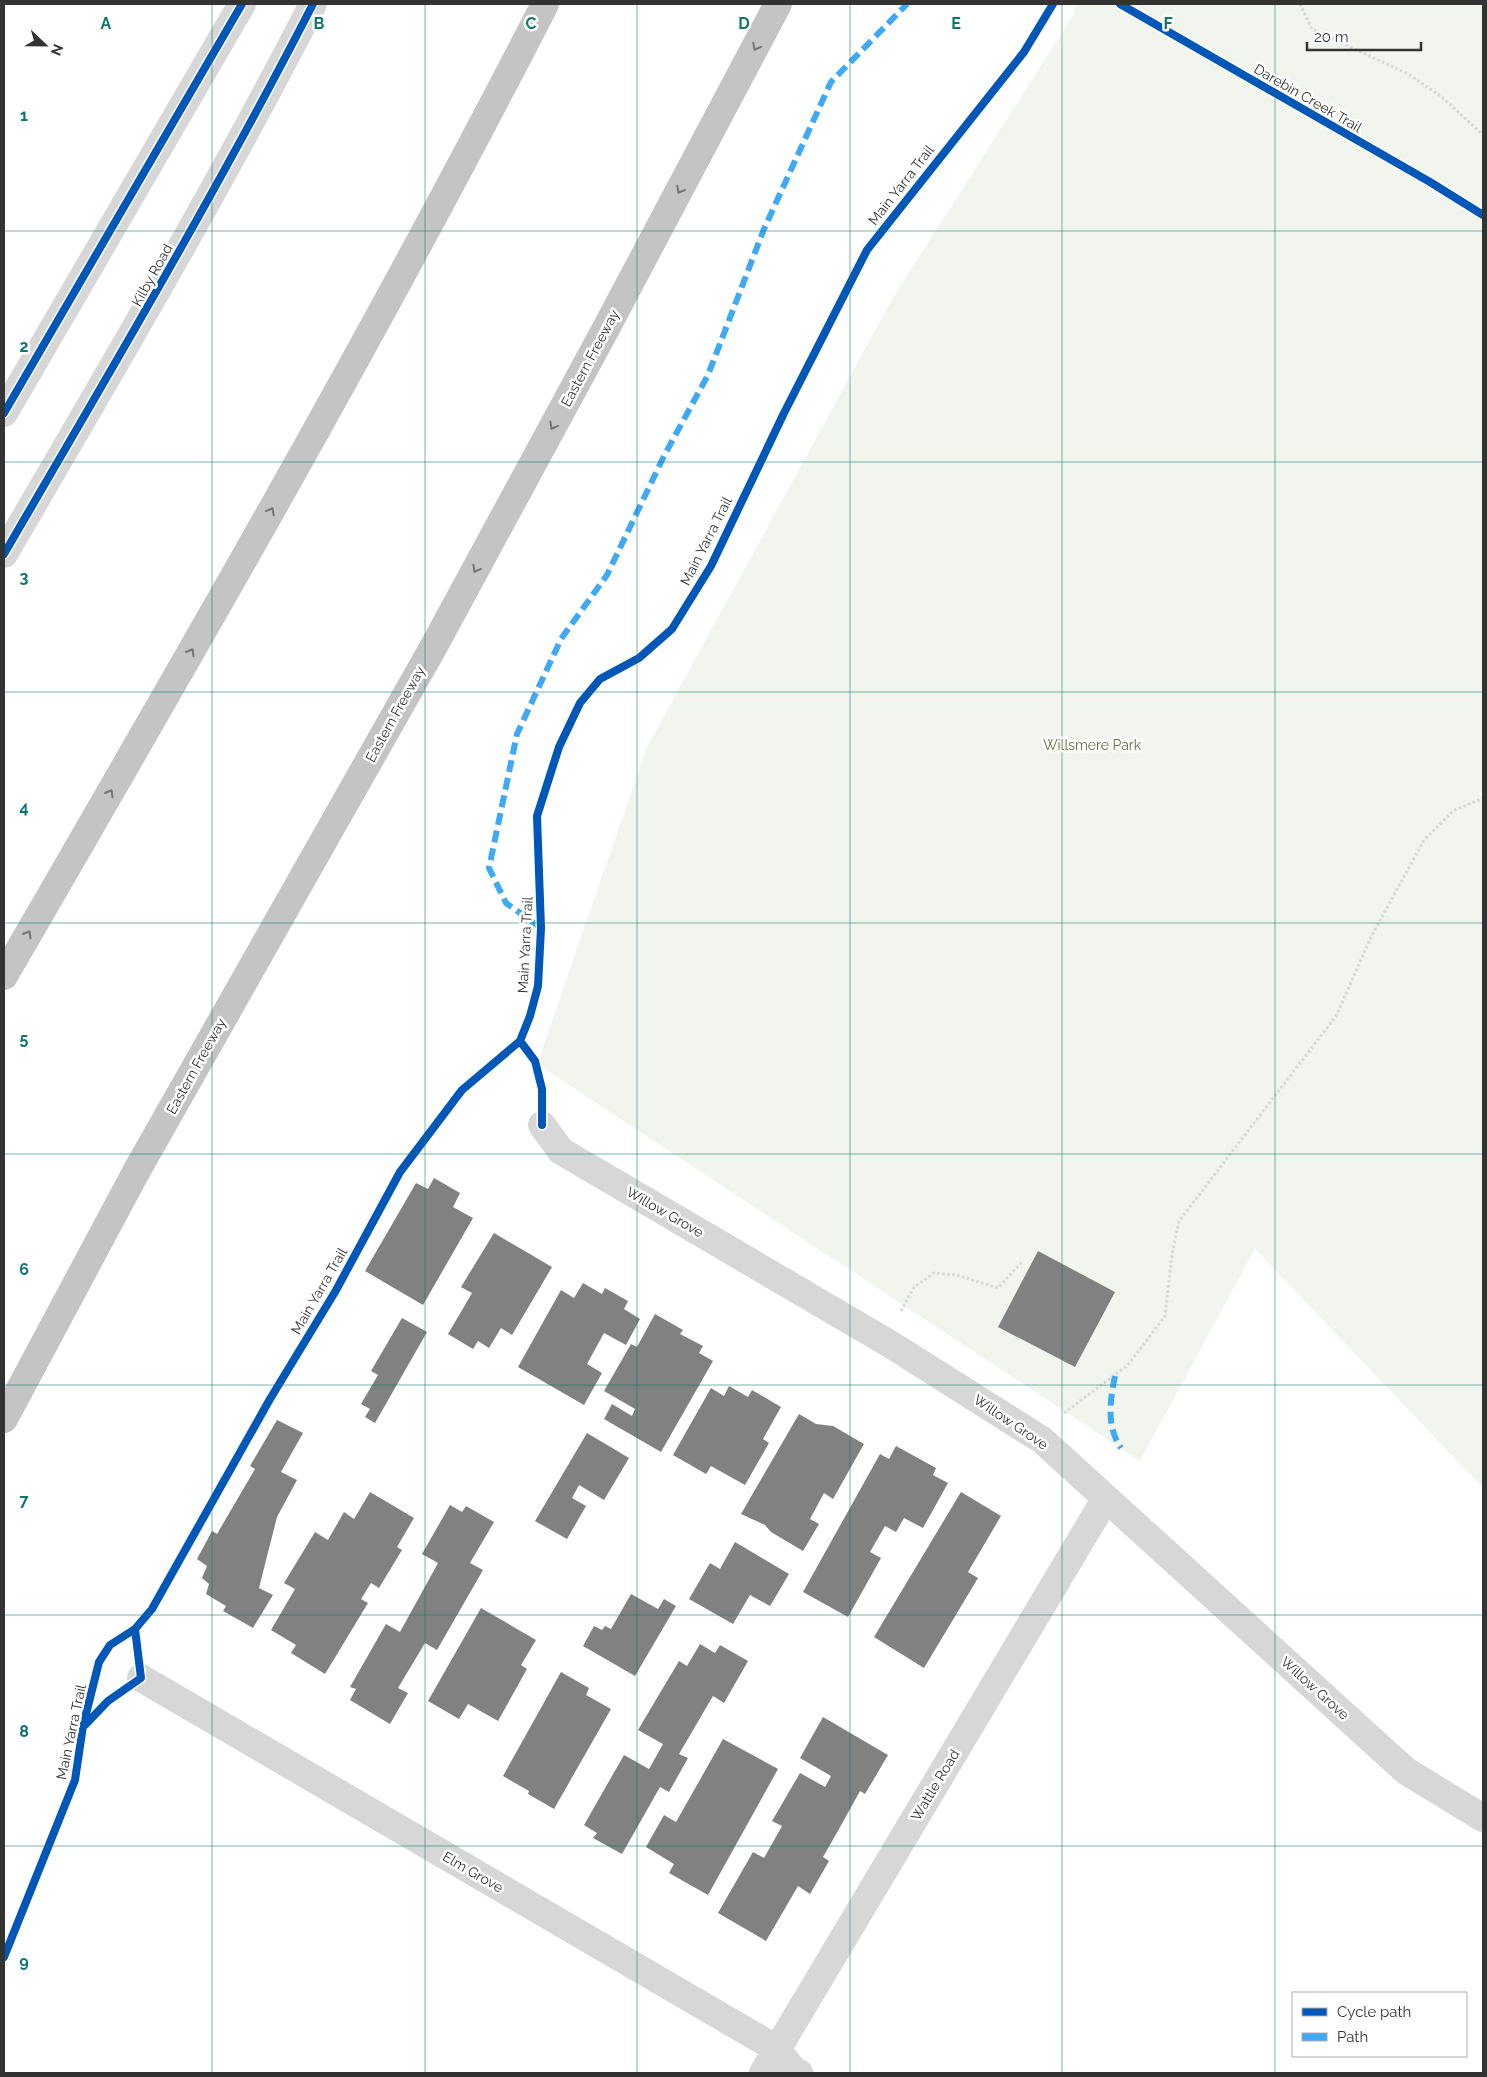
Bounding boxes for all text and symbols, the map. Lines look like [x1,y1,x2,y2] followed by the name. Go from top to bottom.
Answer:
[101,14,112,33] text: A
[314,14,325,33] text: B
[526,14,537,33] text: C
[738,14,750,33] text: D
[951,14,961,33] text: E
[1163,14,1173,33] text: F
[20,20,70,70] north arrow
[1307,20,1421,52] scale bar
[1314,28,1349,46] text: 20 m
[48,42,66,58] text: N
[752,42,762,51] one-way arrow
[1251,61,1365,135] street label: Darebin Creek Trail
[20,106,28,125] text: 1
[865,142,937,228] street label: Main Yarra Trail
[676,185,686,194] one-way arrow
[128,241,176,309] street label: Kilby Road
[558,307,622,409] street label: Eastern Freeway
[19,337,29,356] text: 2
[549,421,559,430] one-way arrow
[677,494,735,588] street label: Main Yarra Trail
[265,507,275,516] one-way arrow
[472,564,482,573] one-way arrow
[20,568,29,587] text: 3
[185,649,195,658] one-way arrow
[362,663,428,765] street label: Eastern Freeway
[1043,737,1142,753] park label: Willsmere Park
[103,790,113,799] one-way arrow
[19,798,29,817] text: 4
[514,896,536,994] street label: Main Yarra Trail
[22,930,32,939] one-way arrow
[163,1015,229,1117] street label: Eastern Freeway
[20,1029,29,1048] text: 5
[624,1184,706,1240] street label: Willow Grove
[288,1245,350,1337] street label: Main Yarra Trail
[19,1260,29,1279] text: 6
[971,1391,1051,1453] street label: Willow Grove
[20,1491,29,1510] text: 7
[1278,1653,1352,1723] street label: Willow Grove
[53,1683,89,1781] street label: Main Yarra Trail
[19,1722,29,1741] text: 8
[908,1747,962,1823] street label: Wattle Road
[440,1848,506,1896] street label: Elm Grove
[19,1952,29,1971] text: 9
[1292,1992,1467,2057] legend
[1337,2003,1411,2021] text: Cycle path
[1337,2028,1368,2046] text: Path

